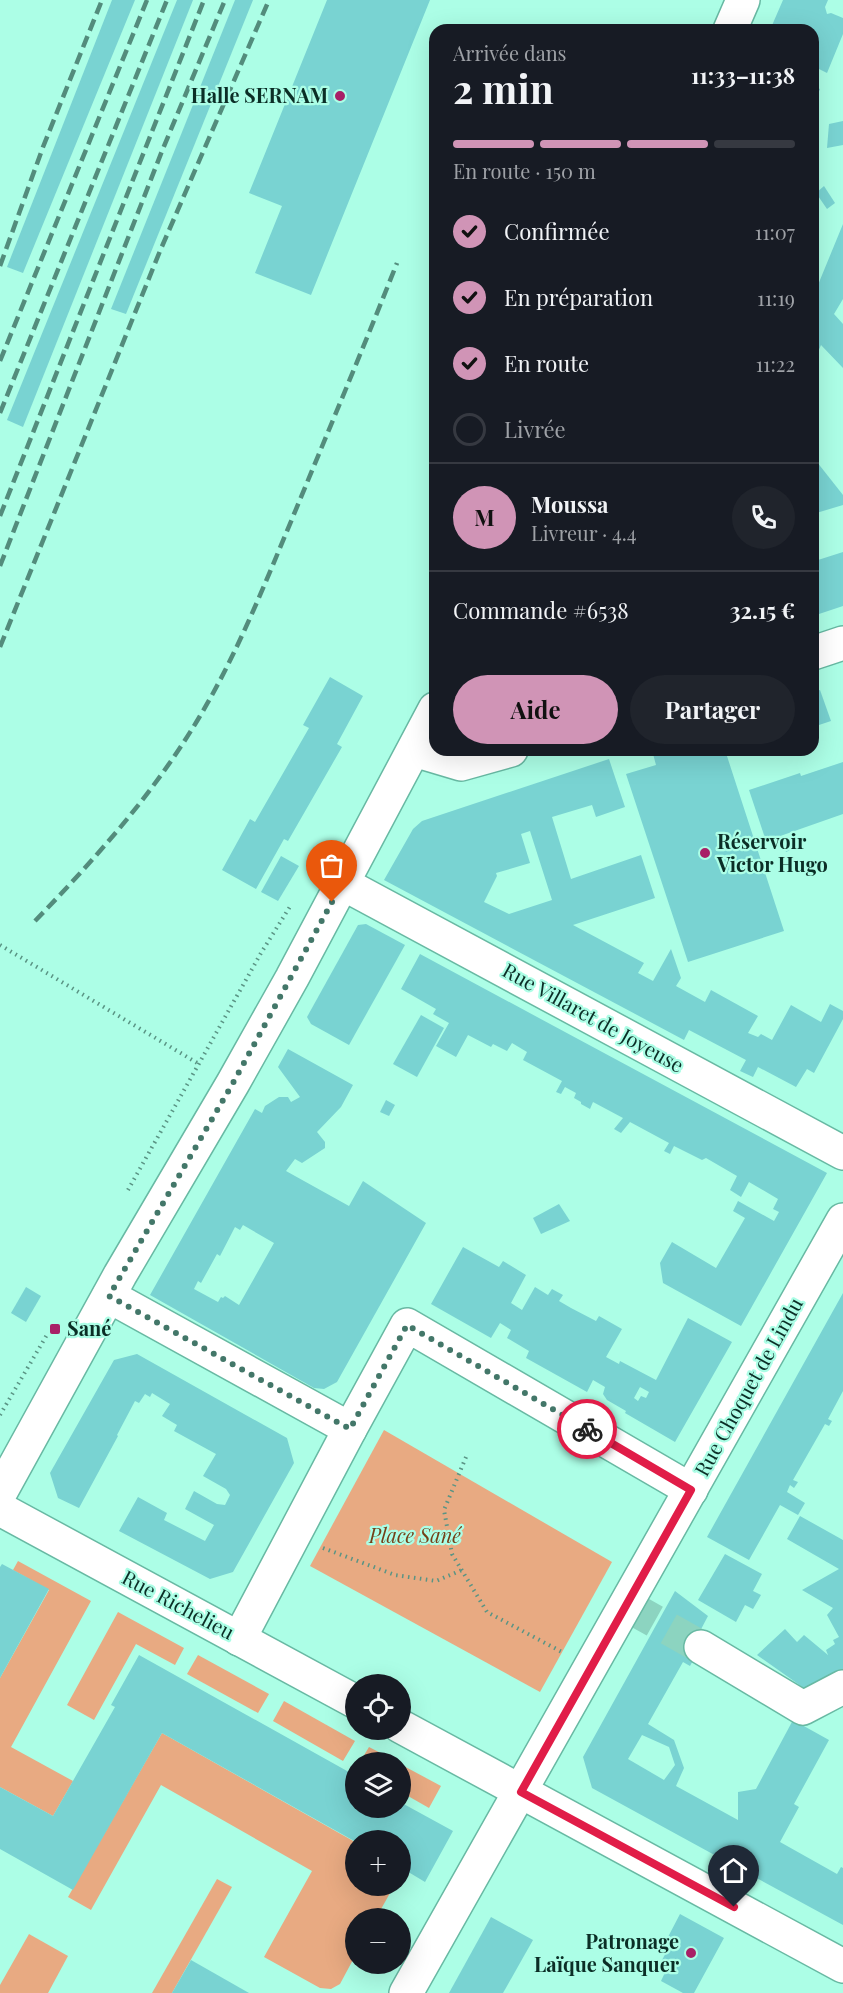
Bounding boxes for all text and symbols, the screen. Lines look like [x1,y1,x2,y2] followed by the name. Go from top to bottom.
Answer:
[453,39,567,66] text: Arrivée dans
[691,60,795,90] text: 11:33–11:38
[453,62,554,114] text: 2 min
[191,81,328,108] place label: Halle SERNAM
[333,89,347,103] marker: Halle SERNAM
[453,157,596,184] text: En route · 150 m
[453,215,486,248] icon: check
[504,216,610,246] text: Confirmée
[755,218,795,245] text: 11:07
[453,281,486,314] icon: check
[504,282,653,312] text: En préparation
[757,284,795,311] text: 11:19
[453,347,486,380] icon: check
[504,348,589,378] text: En route
[756,350,795,377] text: 11:22
[504,414,566,444] text: Livrée
[732,486,795,549] button: phone
[531,489,608,519] text: Moussa
[474,502,495,532] text: M
[531,519,637,546] text: Livreur · 4.4
[453,595,629,625] text: Commande #6538
[730,595,795,625] text: 32.15 €
[453,675,618,744] button: Aide
[630,675,795,744] button: Partager
[716,827,828,877] place label: Réservoir Victor Hugo
[306,840,357,902] pin
[698,846,712,860] marker: Réservoir Victor Hugo
[315,849,348,882] icon: bag
[498,956,689,1078] street label: Rue Villaret de Joyeuse
[687,1292,808,1480] street label: Rue Choquet de Lindu
[67,1314,111,1341] place label: Sané
[48,1322,62,1336] marker: Sané
[557,1399,617,1459] courier
[571,1413,604,1446] icon: bike
[368,1521,462,1548] park label: Place Sané
[118,1563,240,1645] street label: Rue Richelieu
[345,1674,411,1974] map controls
[345,1674,411,1740] button: locate
[345,1752,411,1818] button: layers
[345,1830,411,1896] button: +
[708,1845,759,1907] pin
[717,1854,750,1887] icon: home
[345,1908,411,1974] button: −
[534,1927,680,1977] place label: Patronage Laïque Sanquer
[684,1946,698,1960] marker: Patronage Laïque Sanquer

